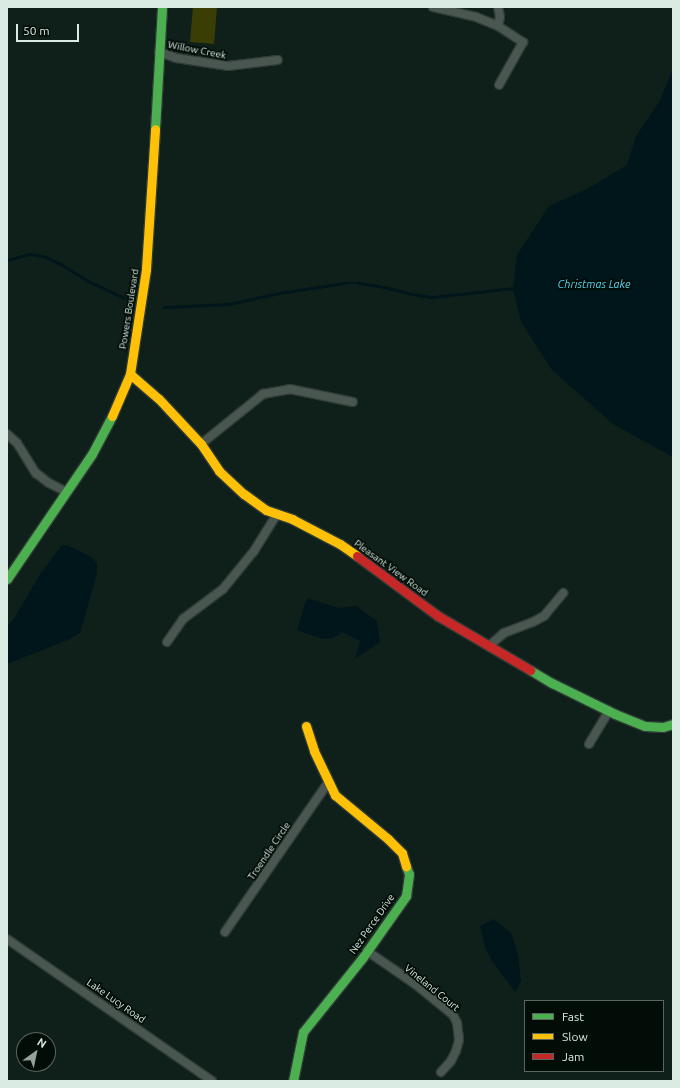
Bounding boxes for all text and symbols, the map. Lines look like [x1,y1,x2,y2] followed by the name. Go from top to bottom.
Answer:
[18,16,81,42] scale bar
[23,24,50,37] text: 50 m
[167,38,227,62] street label: Willow Creek
[117,268,141,350] street label: Powers Boulevard
[558,277,630,291] water label: Christmas Lake
[352,537,430,599] street label: Pleasant View Road
[245,820,293,882] street label: Troendle Circle
[347,892,397,956] street label: Nez Perce Drive
[402,962,462,1014] street label: Vineland Court
[84,976,148,1026] street label: Lake Lucy Road
[524,1000,664,1072] legend
[562,1010,584,1023] text: Fast
[562,1030,588,1043] text: Slow
[16,1032,56,1072] north arrow
[35,1036,49,1050] text: N
[562,1050,584,1063] text: Jam

